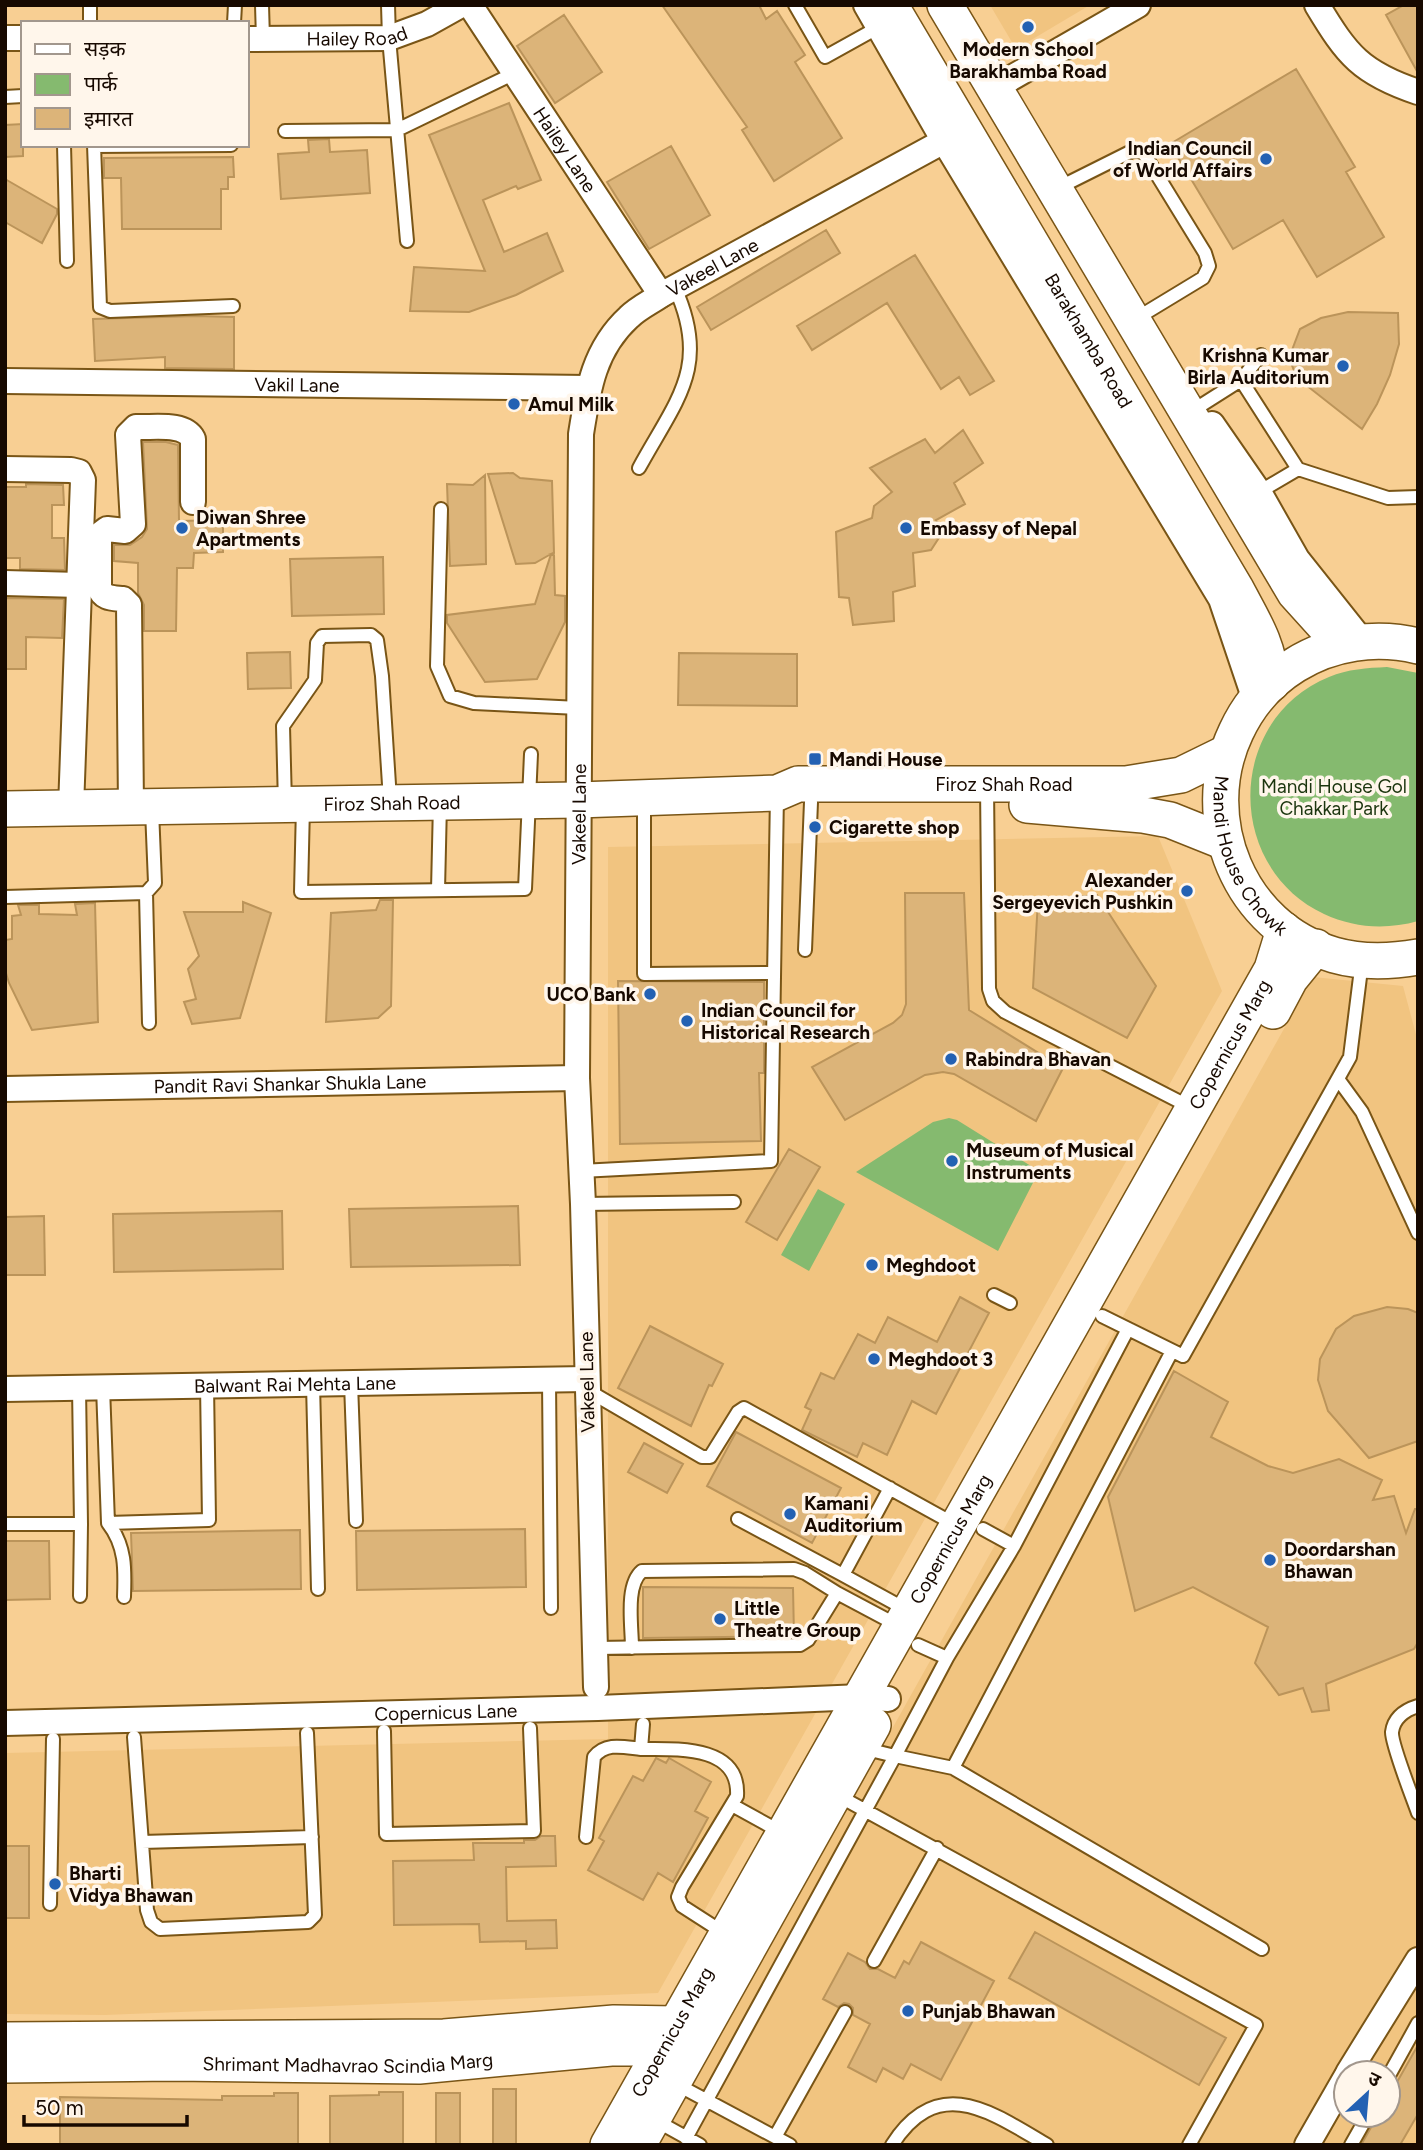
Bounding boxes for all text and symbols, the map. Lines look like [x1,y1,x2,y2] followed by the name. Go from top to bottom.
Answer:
[1020,19,1036,35] marker: Modern School Barakhamba Road
[21,21,248,147] legend
[306,21,410,50] street label: Hailey Road
[84,36,126,61] text: सड़क
[949,38,1107,83] place label: Modern School Barakhamba Road
[84,71,118,96] text: पार्क
[529,102,602,197] street label: Hailey Lane
[84,106,134,131] text: इमारत
[1113,137,1252,182] place label: Indian Council of World Affairs
[1258,151,1274,167] marker: Indian Council of World Affairs
[662,233,762,301] street label: Vakeel Lane
[1040,269,1138,412] street label: Barakhamba Road
[1187,344,1329,389] place label: Krishna Kumar Birla Auditorium
[1335,358,1351,374] marker: Krishna Kumar Birla Auditorium
[254,372,340,397] street label: Vakil Lane
[528,393,615,416] place label: Amul Milk
[506,396,522,412] marker: Amul Milk
[196,506,306,551] place label: Diwan Shree Apartments
[920,517,1077,540] place label: Embassy of Nepal
[174,520,190,536] marker: Diwan Shree Apartments
[898,520,914,536] marker: Embassy of Nepal
[829,748,943,771] place label: Mandi House
[807,751,823,767] marker: Mandi House
[567,764,590,865] street label: Vakeel Lane
[935,773,1073,796] street label: Firoz Shah Road
[1209,775,1293,941] street label: Mandi House Chowk
[1261,775,1407,820] park label: Mandi House Gol Chakkar Park
[323,790,461,815] street label: Firoz Shah Road
[829,816,959,839] place label: Cigarette shop
[807,819,823,835] marker: Cigarette shop
[992,869,1173,914] place label: Alexander Sergeyevich Pushkin
[1179,883,1195,899] marker: Alexander Sergeyevich Pushkin
[1184,975,1275,1113] street label: Copernicus Marg
[547,983,637,1006] place label: UCO Bank
[642,986,658,1002] marker: UCO Bank
[701,999,870,1044] place label: Indian Council for Historical Research
[679,1013,695,1029] marker: Indian Council for Historical Research
[965,1048,1111,1071] place label: Rabindra Bhavan
[943,1051,959,1067] marker: Rabindra Bhavan
[153,1069,427,1098] street label: Pandit Ravi Shankar Shukla Lane
[966,1139,1133,1184] place label: Museum of Musical Instruments
[944,1153,960,1169] marker: Museum of Musical Instruments
[886,1254,976,1277] place label: Meghdoot
[864,1257,880,1273] marker: Meghdoot
[575,1331,599,1433] street label: Vakeel Lane
[888,1348,993,1371] place label: Meghdoot 3
[866,1351,882,1367] marker: Meghdoot 3
[194,1371,396,1397] street label: Balwant Rai Mehta Lane
[904,1470,996,1608] street label: Copernicus Marg
[804,1492,903,1537] place label: Kamani Auditorium
[782,1506,798,1522] marker: Kamani Auditorium
[1284,1538,1396,1583] place label: Doordarshan Bhawan
[1262,1552,1278,1568] marker: Doordarshan Bhawan
[734,1597,861,1642] place label: Little Theatre Group
[712,1611,728,1627] marker: Little Theatre Group
[374,1699,518,1725] street label: Copernicus Lane
[69,1862,193,1907] place label: Bharti Vidya Bhawan
[47,1876,63,1892] marker: Bharti Vidya Bhawan
[626,1963,718,2101] street label: Copernicus Marg
[922,2000,1055,2023] place label: Punjab Bhawan
[900,2003,916,2019] marker: Punjab Bhawan
[202,2048,494,2078] street label: Shrimant Madhavrao Scindia Marg
[1332,2059,1402,2129] north arrow
[1364,2066,1385,2092] text: उ
[24,2084,187,2128] scale bar
[35,2095,84,2120] text: 50 m

